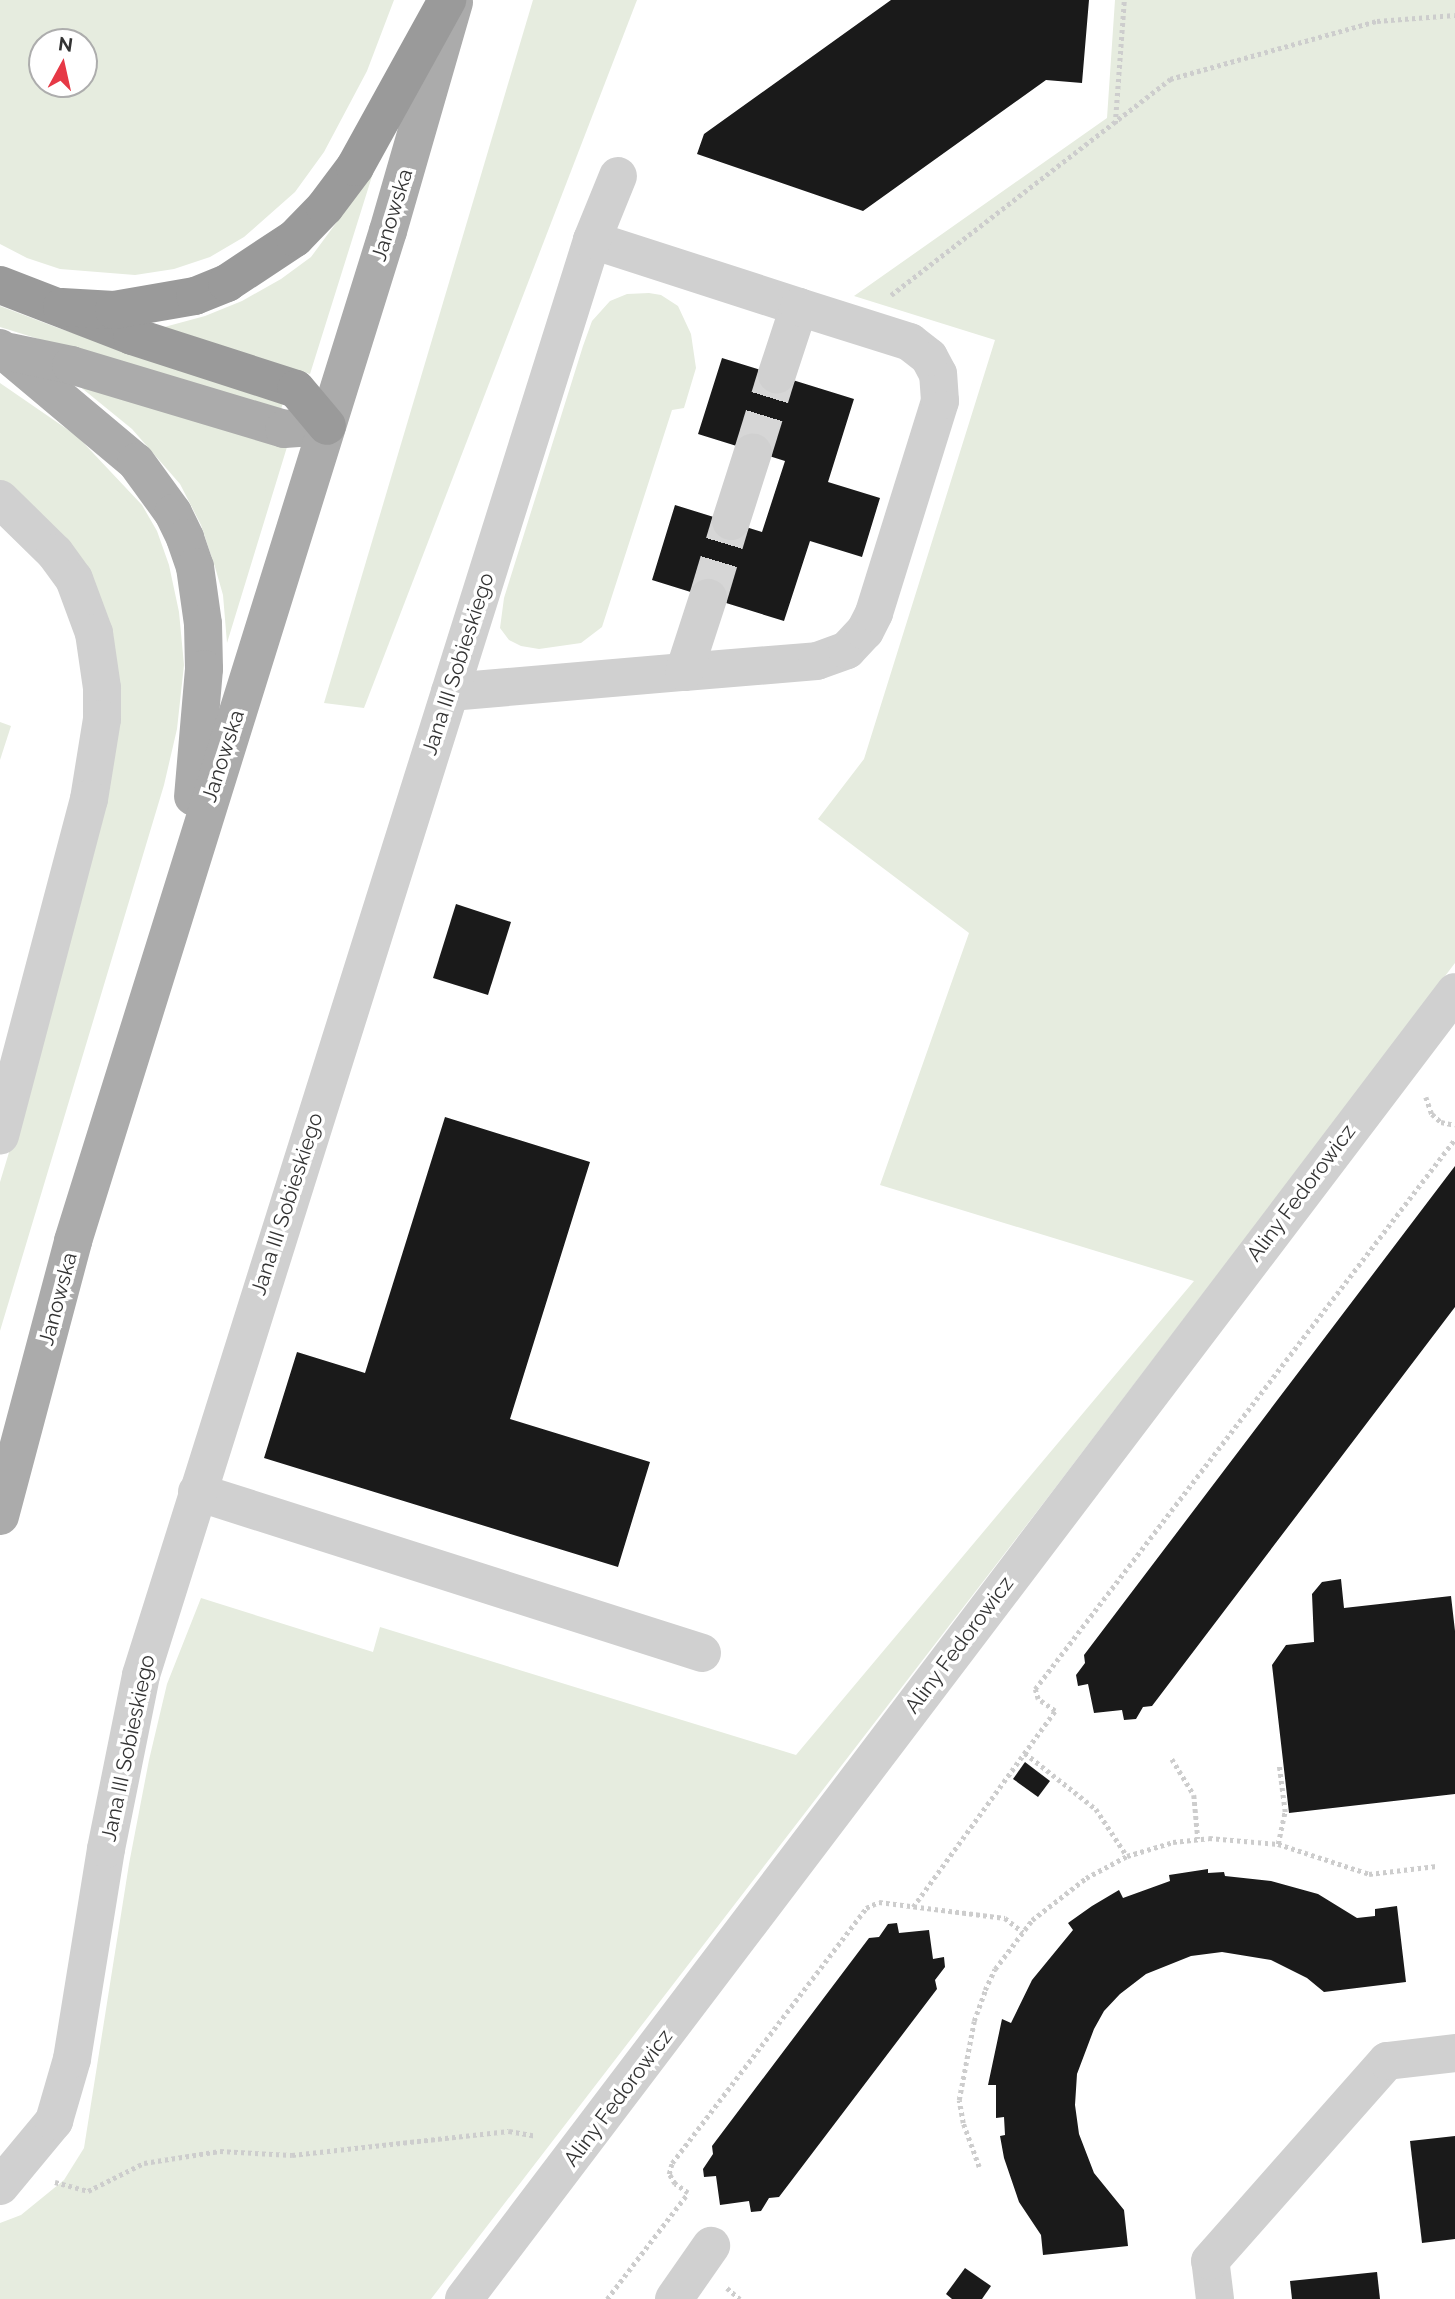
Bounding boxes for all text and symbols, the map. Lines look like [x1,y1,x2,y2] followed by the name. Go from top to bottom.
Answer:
[28,28,98,98] north arrow
[57,32,74,56] text: N
[366,166,418,264] street label: Janowska
[417,570,499,758] street label: Jana III Sobieskiego
[196,707,250,805] street label: Janowska
[246,1110,328,1298] street label: Jana III Sobieskiego
[1241,1119,1361,1267] street label: Aliny Fedorowicz
[34,1250,82,1348] street label: Janowska
[899,1571,1019,1719] street label: Aliny Fedorowicz
[96,1652,160,1844] street label: Jana III Sobieskiego
[558,2024,678,2172] street label: Aliny Fedorowicz

